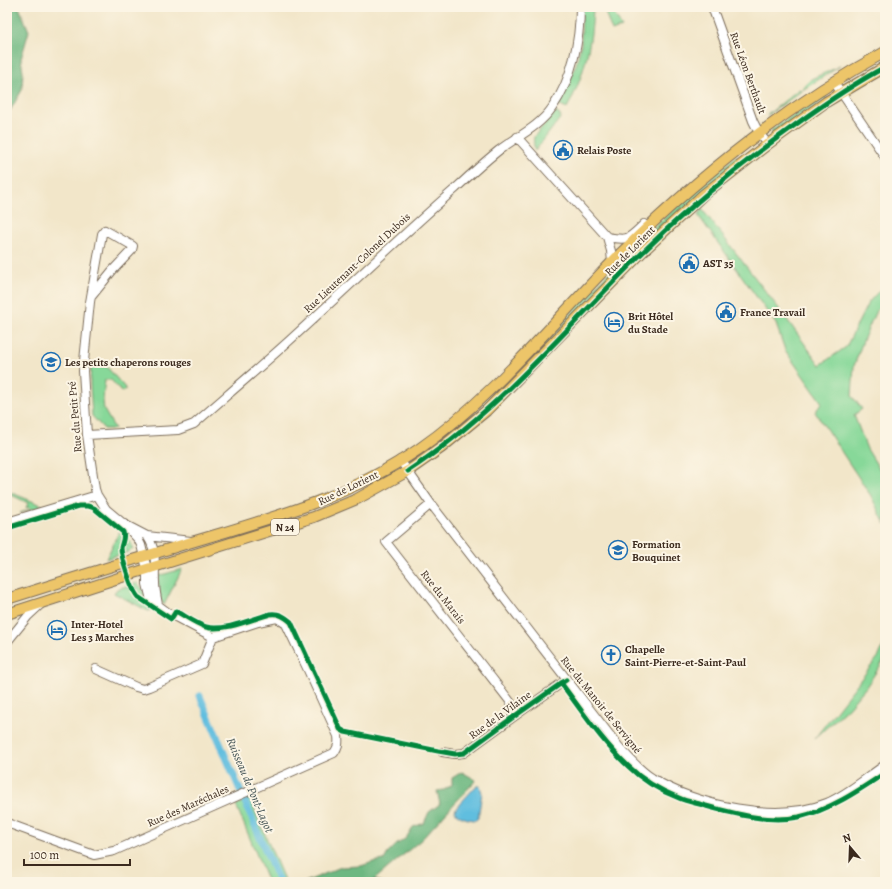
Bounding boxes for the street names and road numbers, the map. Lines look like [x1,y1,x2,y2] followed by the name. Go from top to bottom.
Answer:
[726,30,770,116] street label: Rue Léon Berthault
[300,209,414,317] street label: Rue Lieutenant-Colonel Dubois
[602,222,659,279] street label: Rue de Lorient
[64,381,86,453] street label: Rue du Petit Pré
[315,467,381,509] street label: Rue de Lorient
[271,519,299,535] road number: N 24
[417,567,469,627] street label: Rue du Marais
[557,653,645,757] street label: Rue du Manoir de Servigné
[466,687,534,743] street label: Rue de la Vilaine
[145,781,231,831] street label: Rue des Maréchales

